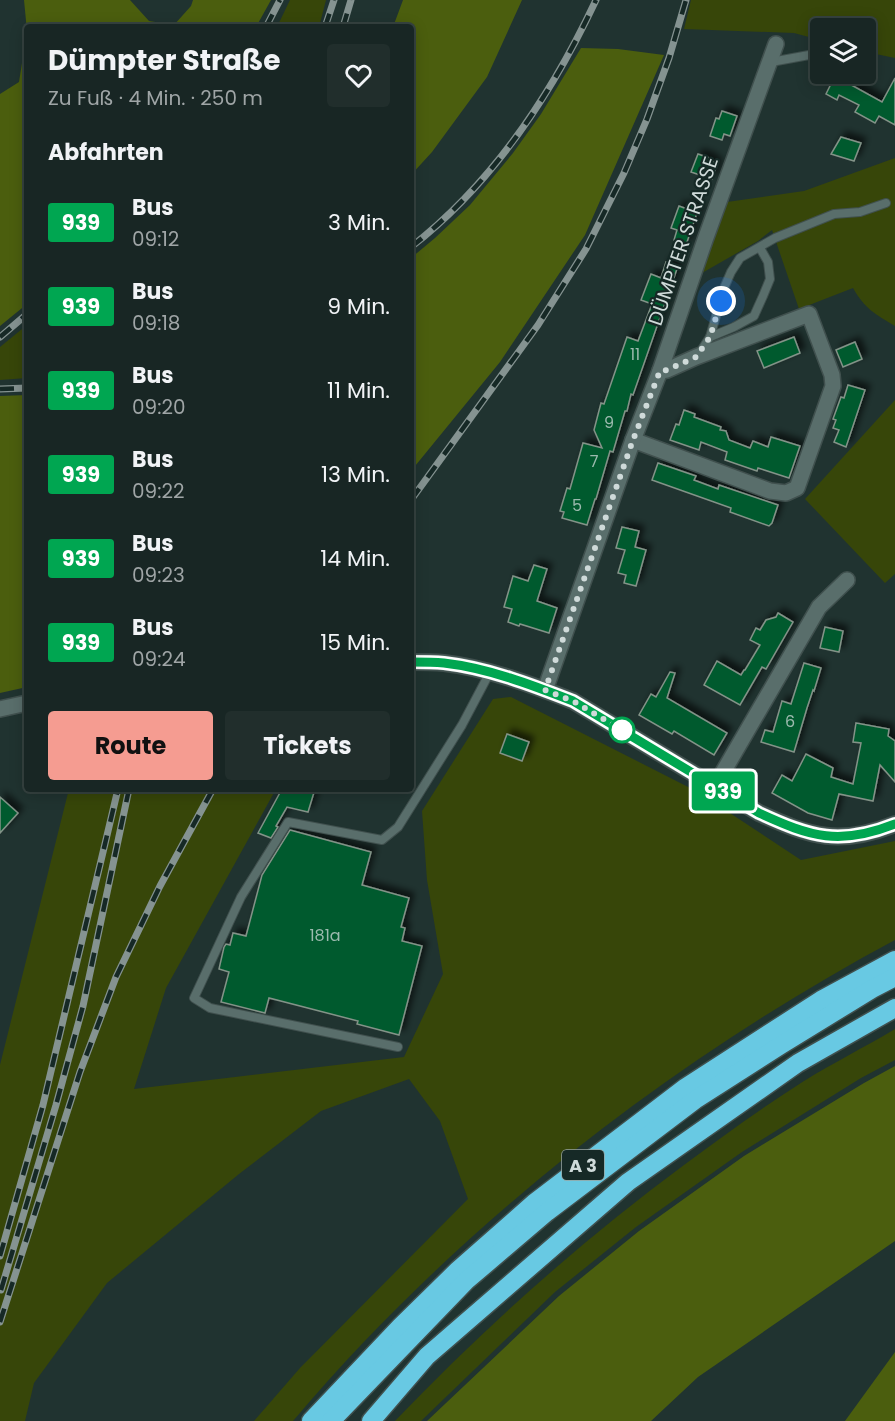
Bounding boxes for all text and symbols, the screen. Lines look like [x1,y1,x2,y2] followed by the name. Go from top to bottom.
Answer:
[810,18,876,84] map controls
[810,18,876,84] button: layers
[48,41,281,80] text: Dümpter Straße
[327,44,390,107] button: heart
[48,84,263,112] text: Zu Fuß · 4 Min. · 250 m
[48,137,164,168] text: Abfahrten
[641,153,725,329] street label: DÜMPTER STRASSE
[132,192,174,223] text: Bus
[328,207,390,238] text: 3 Min.
[62,208,100,237] text: 939
[132,225,179,253] text: 09:12
[132,276,174,307] text: Bus
[706,286,736,316] your location
[327,291,390,322] text: 9 Min.
[62,292,100,321] text: 939
[132,309,180,337] text: 09:18
[630,343,640,366] house number: 11
[132,360,174,391] text: Bus
[327,375,390,406] text: 11 Min.
[62,376,100,405] text: 939
[132,393,185,421] text: 09:20
[604,411,614,434] house number: 9
[132,444,174,475] text: Bus
[590,450,599,473] house number: 7
[321,459,390,490] text: 13 Min.
[62,460,100,489] text: 939
[132,477,184,505] text: 09:22
[572,494,582,517] house number: 5
[132,528,174,559] text: Bus
[320,543,390,574] text: 14 Min.
[62,544,100,573] text: 939
[132,561,185,589] text: 09:23
[132,612,174,643] text: Bus
[320,627,390,658] text: 15 Min.
[62,628,100,657] text: 939
[132,645,186,673] text: 09:24
[785,710,795,733] house number: 6
[48,711,213,780] button: Route
[225,711,390,780] button: Tickets
[609,717,635,743] unlabelled marker
[688,772,758,810] line badge: 939
[704,777,742,806] text: 939
[309,924,341,947] house number: 181a
[562,1150,604,1180] road number: A 3

